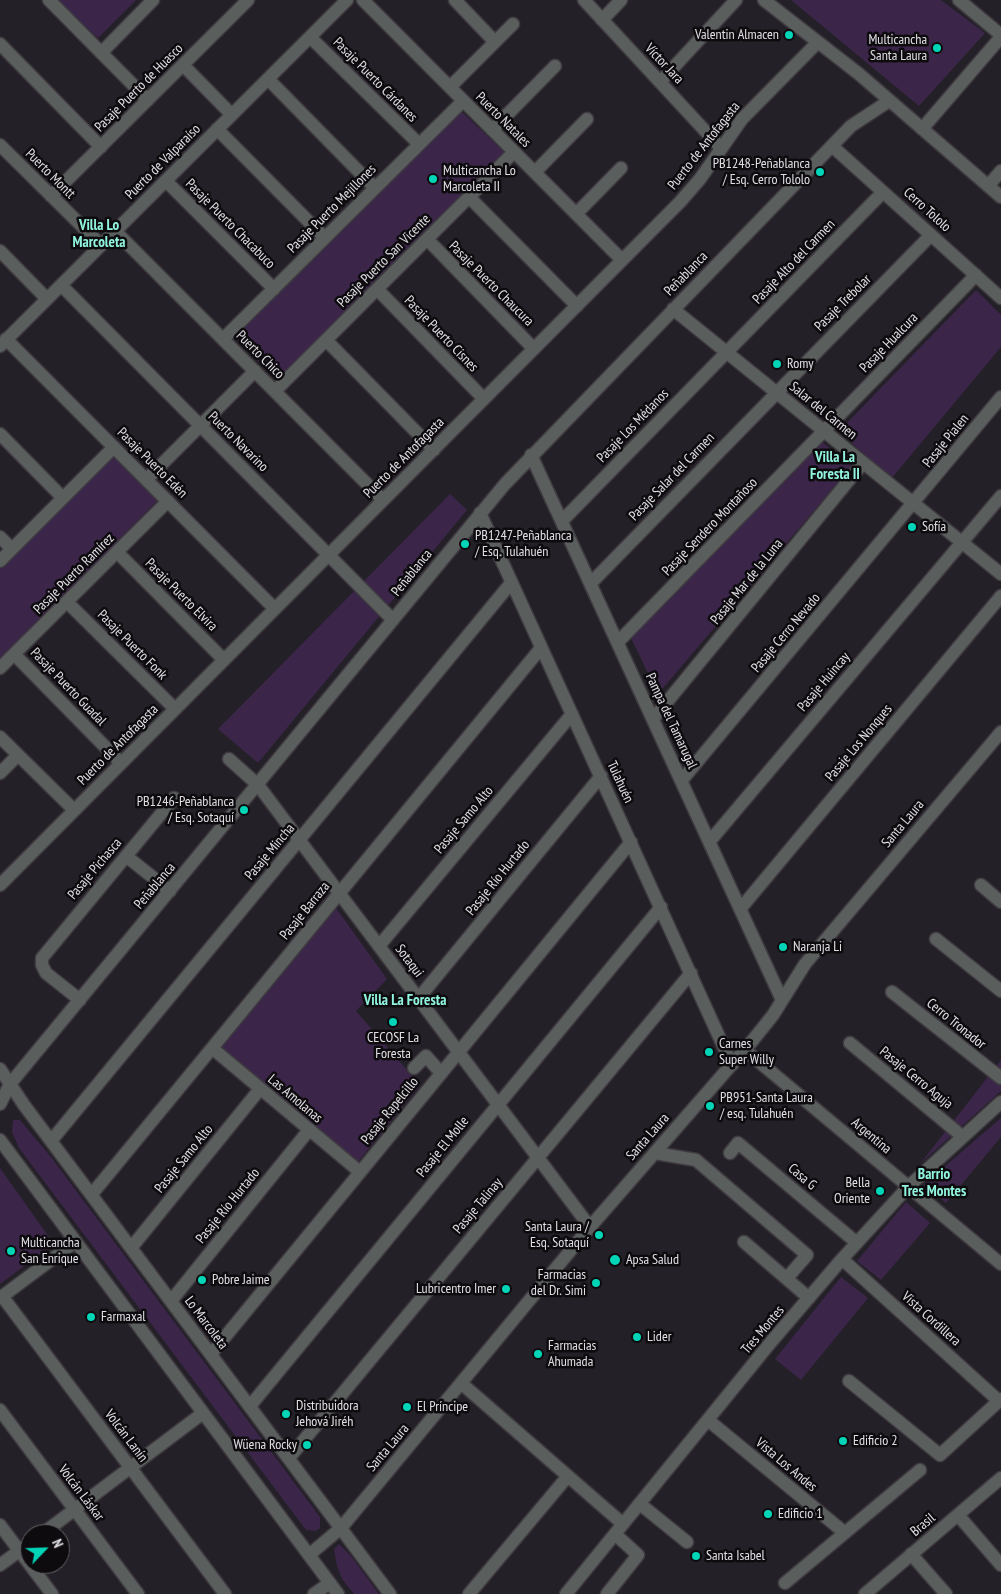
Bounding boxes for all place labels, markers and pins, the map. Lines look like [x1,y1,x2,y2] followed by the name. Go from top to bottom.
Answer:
[695,27,779,43] place label: Valentin Almacen
[783,29,795,41] marker: Valentin Almacen
[868,32,927,64] place label: Multicancha Santa Laura
[931,42,943,54] marker: Multicancha Santa Laura
[713,156,810,188] place label: PB1248-Peñablanca / Esq. Cerro Tololo
[443,163,516,196] place label: Multicancha Lo Marcoleta II
[814,166,826,178] marker: PB1248-Peñablanca / Esq. Cerro Tololo
[427,173,439,185] marker: Multicancha Lo Marcoleta II
[787,356,814,372] place label: Romy
[771,358,783,370] marker: Romy
[922,519,946,535] place label: Sofía
[906,521,918,533] marker: Sofía
[475,528,572,560] place label: PB1247-Peñablanca / Esq. Tulahuén
[459,538,471,550] marker: PB1247-Peñablanca / Esq. Tulahuén
[137,794,234,826] place label: PB1246-Peñablanca / Esq. Sotaquí
[238,804,250,816] marker: PB1246-Peñablanca / Esq. Sotaquí
[793,939,842,955] place label: Naranja Li
[777,941,789,953] marker: Naranja Li
[387,1016,399,1028] marker: CECOSF La Foresta
[367,1030,419,1062] place label: CECOSF La Foresta
[719,1036,774,1068] place label: Carnes Super Willy
[703,1046,715,1058] marker: Carnes Super Willy
[720,1090,813,1122] place label: PB951-Santa Laura / esq. Tulahuén
[704,1100,716,1112] marker: PB951-Santa Laura / esq. Tulahuén
[834,1175,870,1208] place label: Bella Oriente
[874,1185,886,1197] marker: Bella Oriente
[525,1219,589,1252] place label: Santa Laura / Esq. Sotaquí
[593,1229,605,1241] marker: Santa Laura / Esq. Sotaquí
[21,1235,80,1268] place label: Multicancha San Enrique
[5,1245,17,1257] marker: Multicancha San Enrique
[626,1252,679,1268] place label: Apsa Salud
[608,1253,622,1267] marker: Apsa Salud
[531,1267,586,1300] place label: Farmacias del Dr. Simi
[212,1272,270,1288] place label: Pobre Jaime
[196,1274,208,1286] marker: Pobre Jaime
[590,1277,602,1289] marker: Farmacias del Dr. Simi
[416,1281,496,1297] place label: Lubricentro Imer
[500,1283,512,1295] marker: Lubricentro Imer
[101,1309,146,1325] place label: Farmaxal
[85,1311,97,1323] marker: Farmaxal
[647,1329,672,1345] place label: Lider
[631,1331,643,1343] marker: Lider
[548,1338,596,1370] place label: Farmacias Ahumada
[532,1348,544,1360] marker: Farmacias Ahumada
[296,1398,359,1430] place label: Distribuidora Jehová Jiréh
[417,1399,468,1415] place label: El Príncipe
[401,1401,413,1413] marker: El Príncipe
[280,1408,292,1420] marker: Distribuidora Jehová Jiréh
[853,1433,898,1449] place label: Edificio 2
[837,1435,849,1447] marker: Edificio 2
[233,1437,297,1453] place label: Wüena Rocky
[301,1439,313,1451] marker: Wüena Rocky
[778,1506,823,1522] place label: Edificio 1
[762,1508,774,1520] marker: Edificio 1
[706,1548,765,1564] place label: Santa Isabel
[690,1550,702,1562] marker: Santa Isabel

